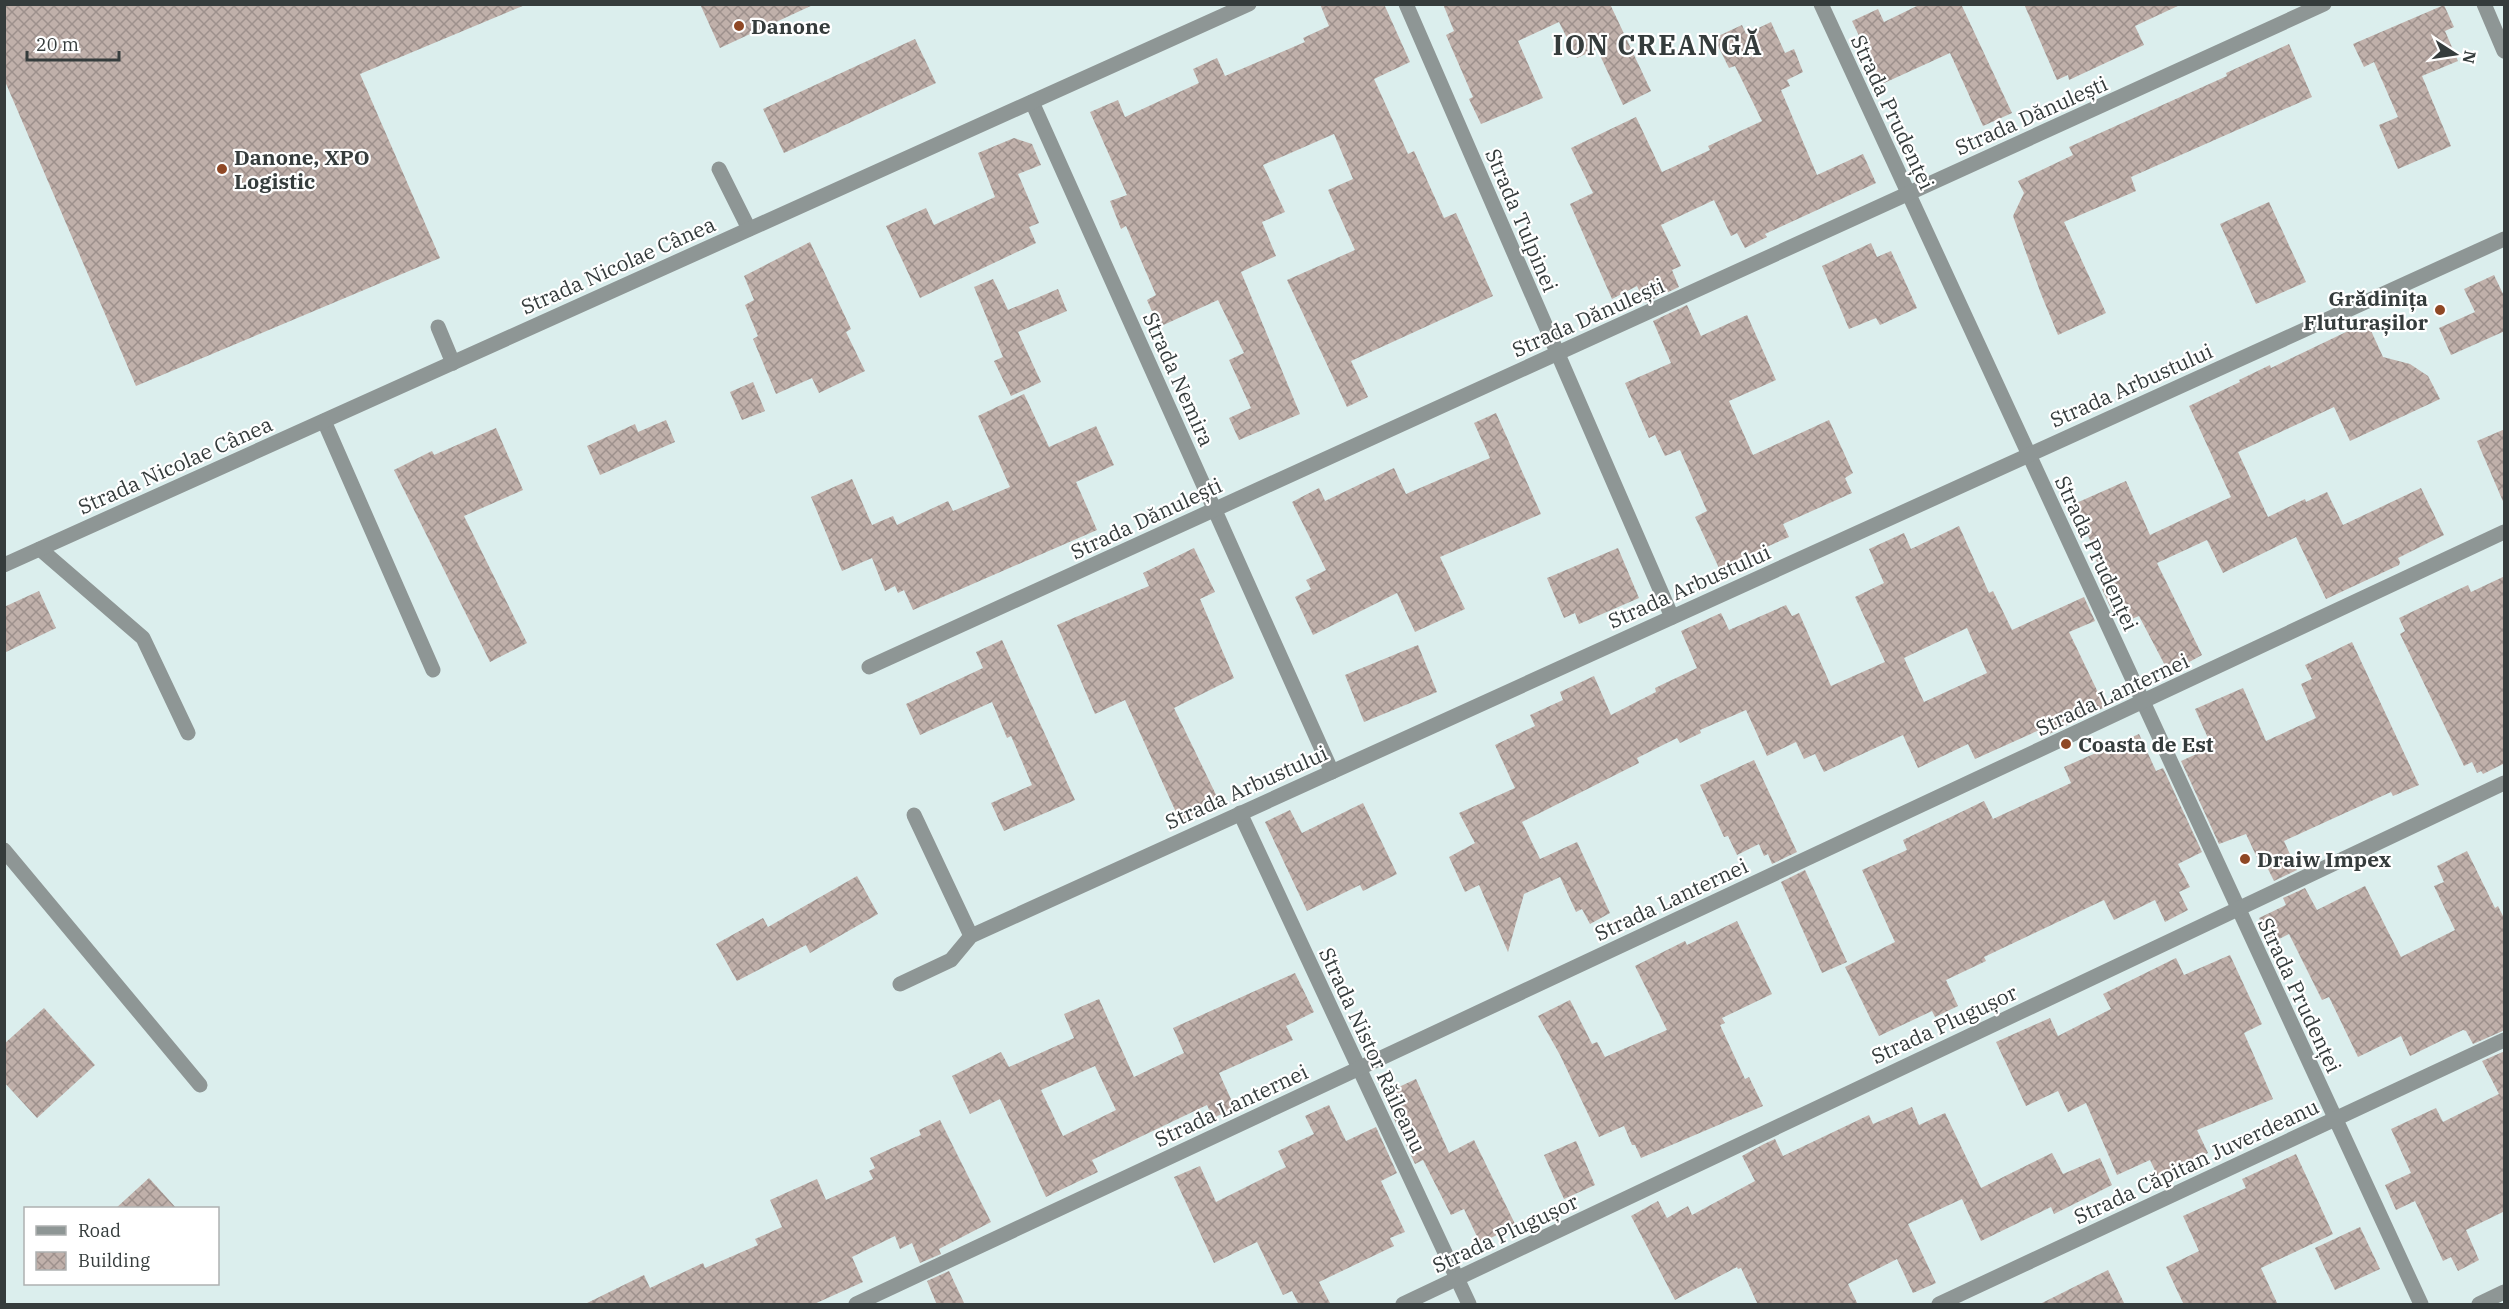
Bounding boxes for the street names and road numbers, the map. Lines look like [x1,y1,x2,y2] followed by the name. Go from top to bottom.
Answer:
[1845,30,1941,194] street label: Strada Prudenței
[1950,69,2112,161] street label: Strada Dănulești
[1479,144,1565,296] street label: Strada Tulpinei
[516,209,720,321] street label: Strada Nicolae Cânea
[1507,271,1669,363] street label: Strada Dănulești
[1137,307,1221,451] street label: Strada Nemira
[2045,337,2217,433] street label: Strada Arbustului
[73,409,277,521] street label: Strada Nicolae Cânea
[1066,471,1226,565] street label: Strada Dănulești
[2049,471,2145,635] street label: Strada Prudenței
[1603,538,1775,634] street label: Strada Arbustului
[2031,646,2193,742] street label: Strada Lanternei
[1160,739,1332,835] street label: Strada Arbustului
[1590,851,1752,947] street label: Strada Lanternei
[2252,913,2348,1077] street label: Strada Prudenței
[1313,943,1433,1157] street label: Strada Nistor Răileanu
[1867,978,2022,1070] street label: Strada Plugușor
[1150,1057,1312,1153] street label: Strada Lanternei
[2069,1092,2323,1230] street label: Strada Căpitan Juverdeanu
[1428,1187,1583,1279] street label: Strada Plugușor

